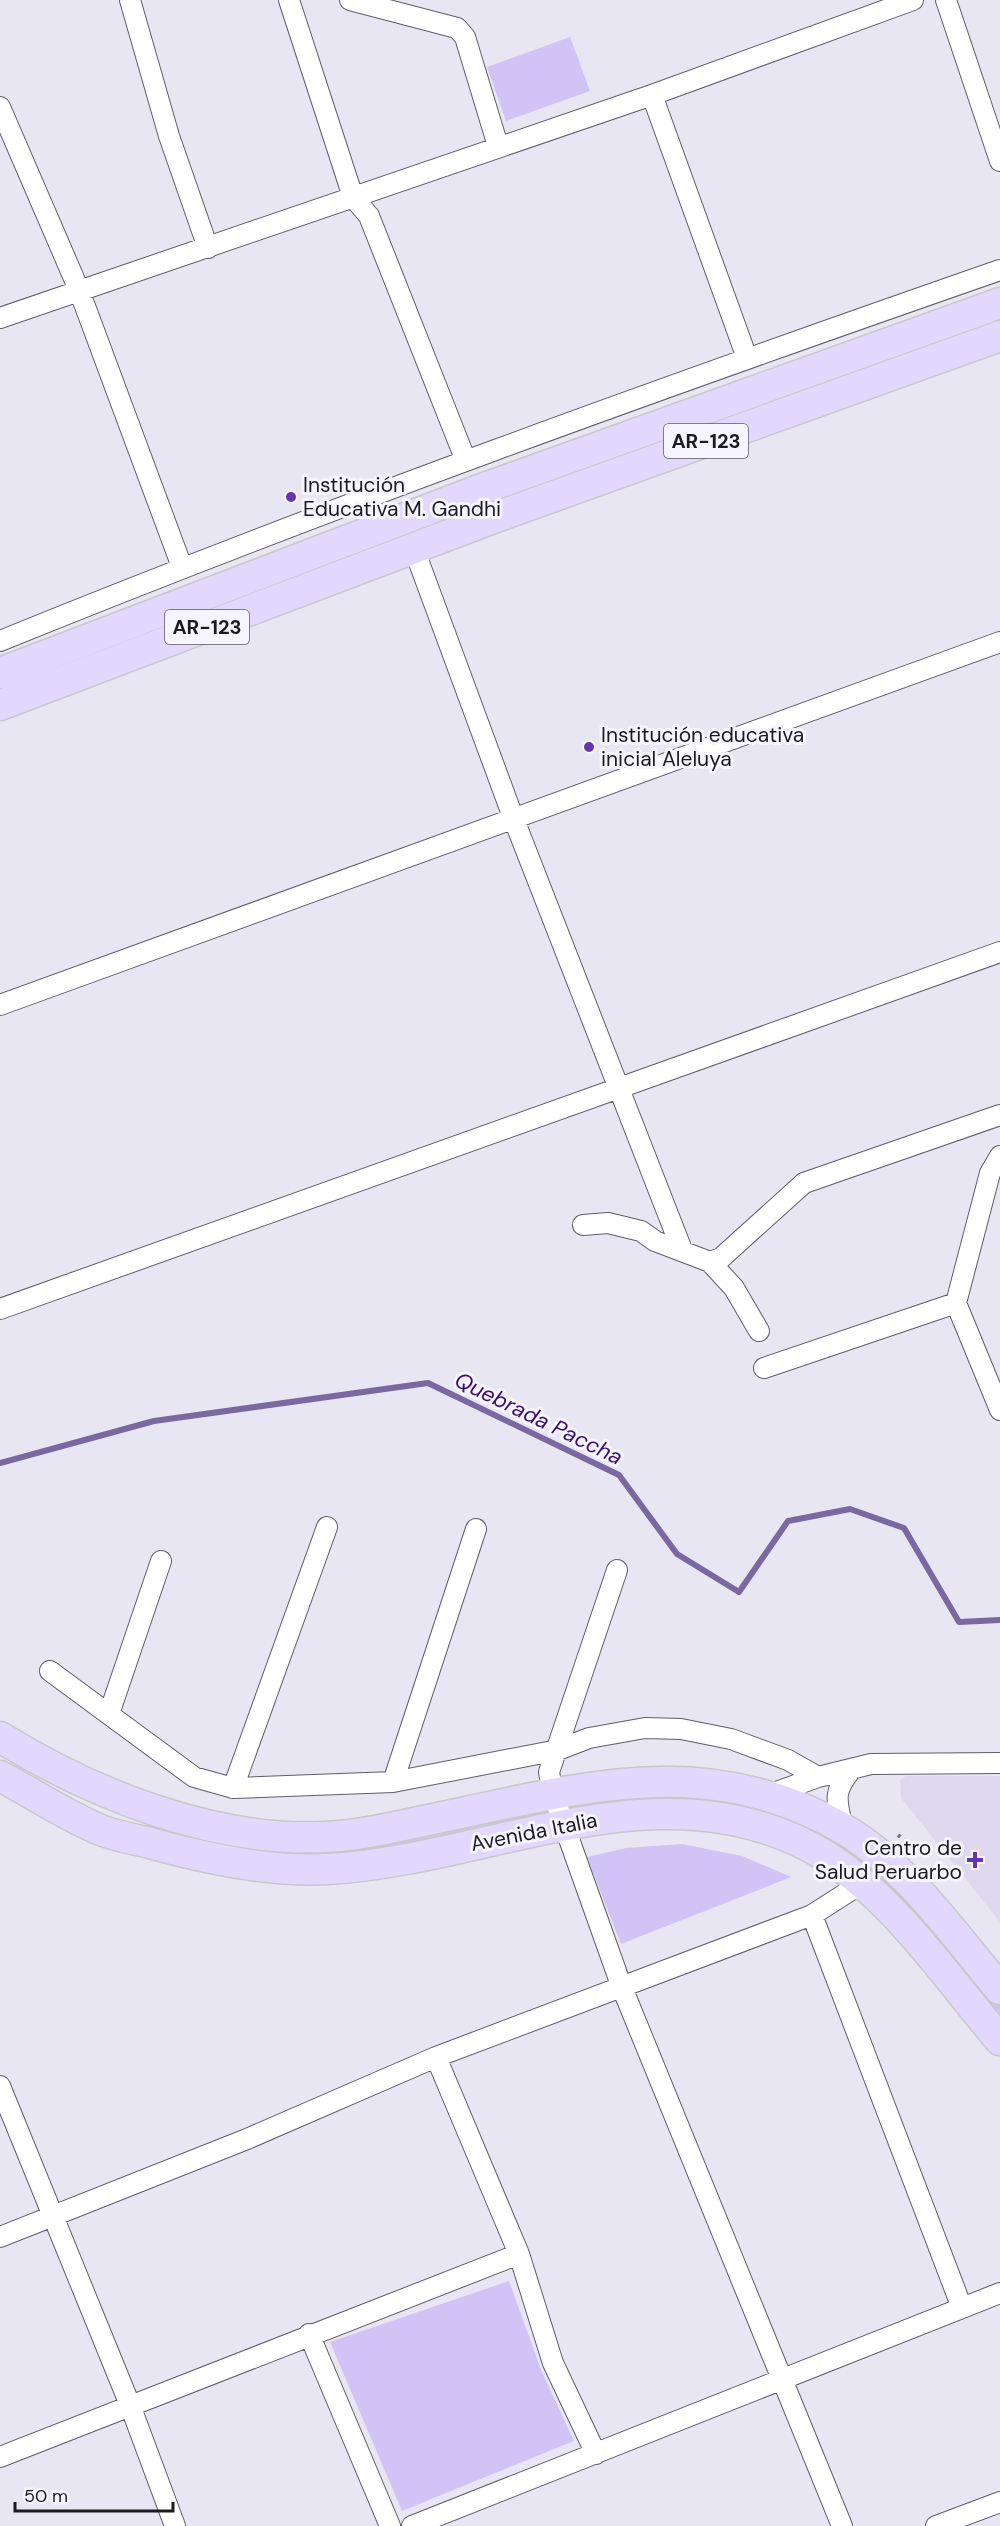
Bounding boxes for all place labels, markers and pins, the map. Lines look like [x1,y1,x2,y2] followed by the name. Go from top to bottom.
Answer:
[303,471,501,523] place label: Institución Educativa M. Gandhi
[284,490,298,504] marker: Institución Educativa M. Gandhi
[601,721,804,773] place label: Institución educativa inicial Aleluya
[582,740,596,754] marker: Institución educativa inicial Aleluya
[815,1834,962,1886] place label: Centro de Salud Peruarbo
[966,1851,984,1869] marker: Centro de Salud Peruarbo

